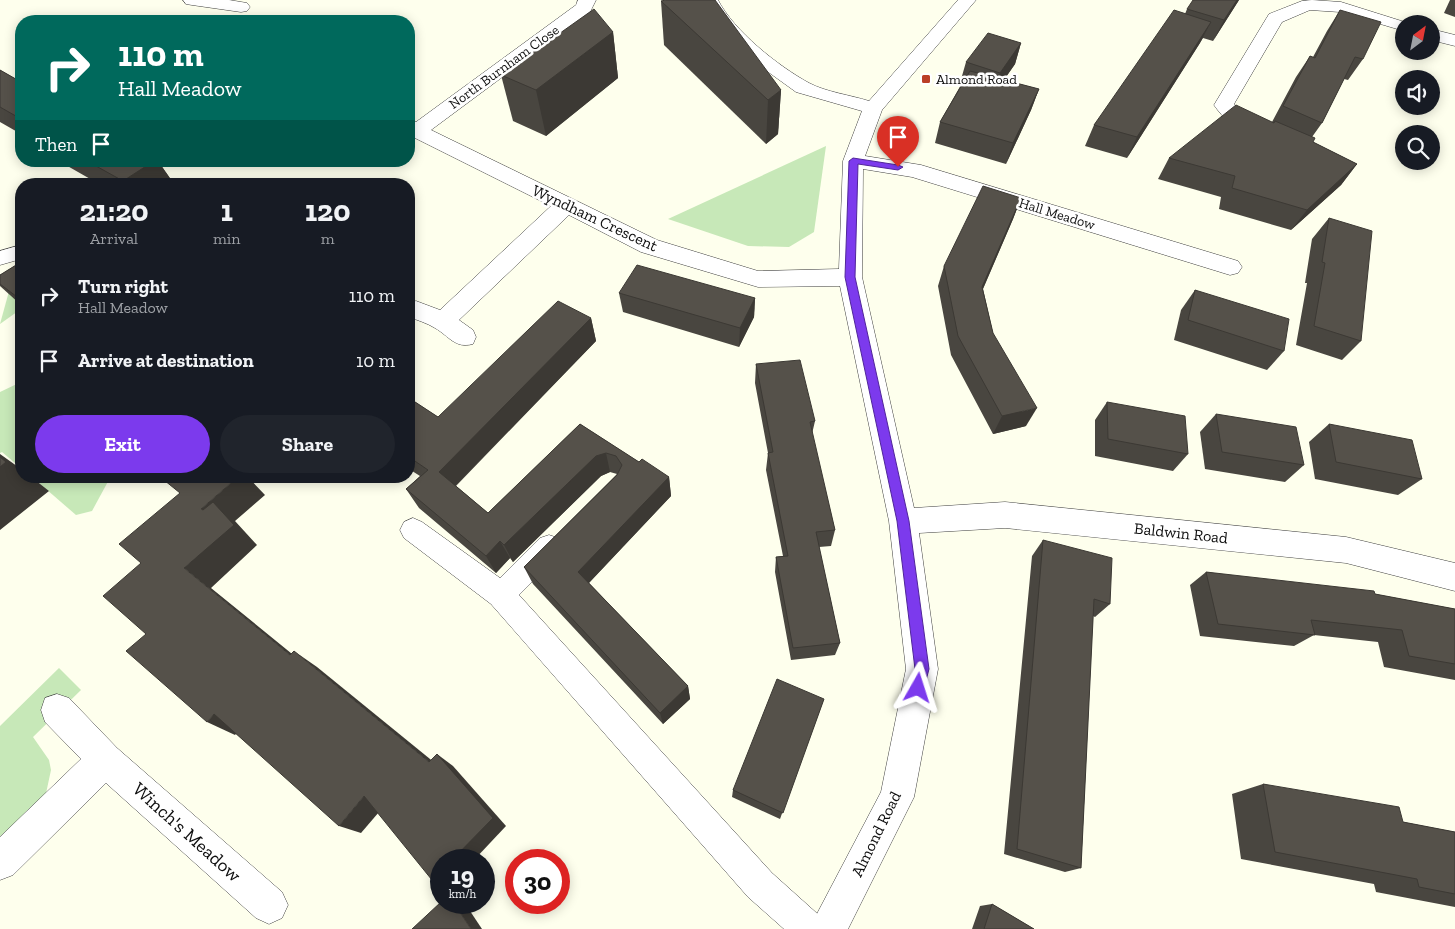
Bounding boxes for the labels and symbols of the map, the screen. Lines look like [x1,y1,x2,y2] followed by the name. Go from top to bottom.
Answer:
[1395,15,1440,60] north arrow
[446,21,563,113] street label: North Burnham Close
[936,71,1017,88] place label: Almond Road
[920,73,932,85] marker: Almond Road
[877,116,919,167] pin
[529,181,661,255] street label: Wyndham Crescent
[1017,194,1097,234] street label: Hall Meadow
[1133,519,1229,547] street label: Baldwin Road
[891,661,943,713] position arrow
[128,777,246,887] street label: Winch's Meadow
[847,788,905,880] street label: Almond Road
[505,849,570,914] speed limit sign: 30

